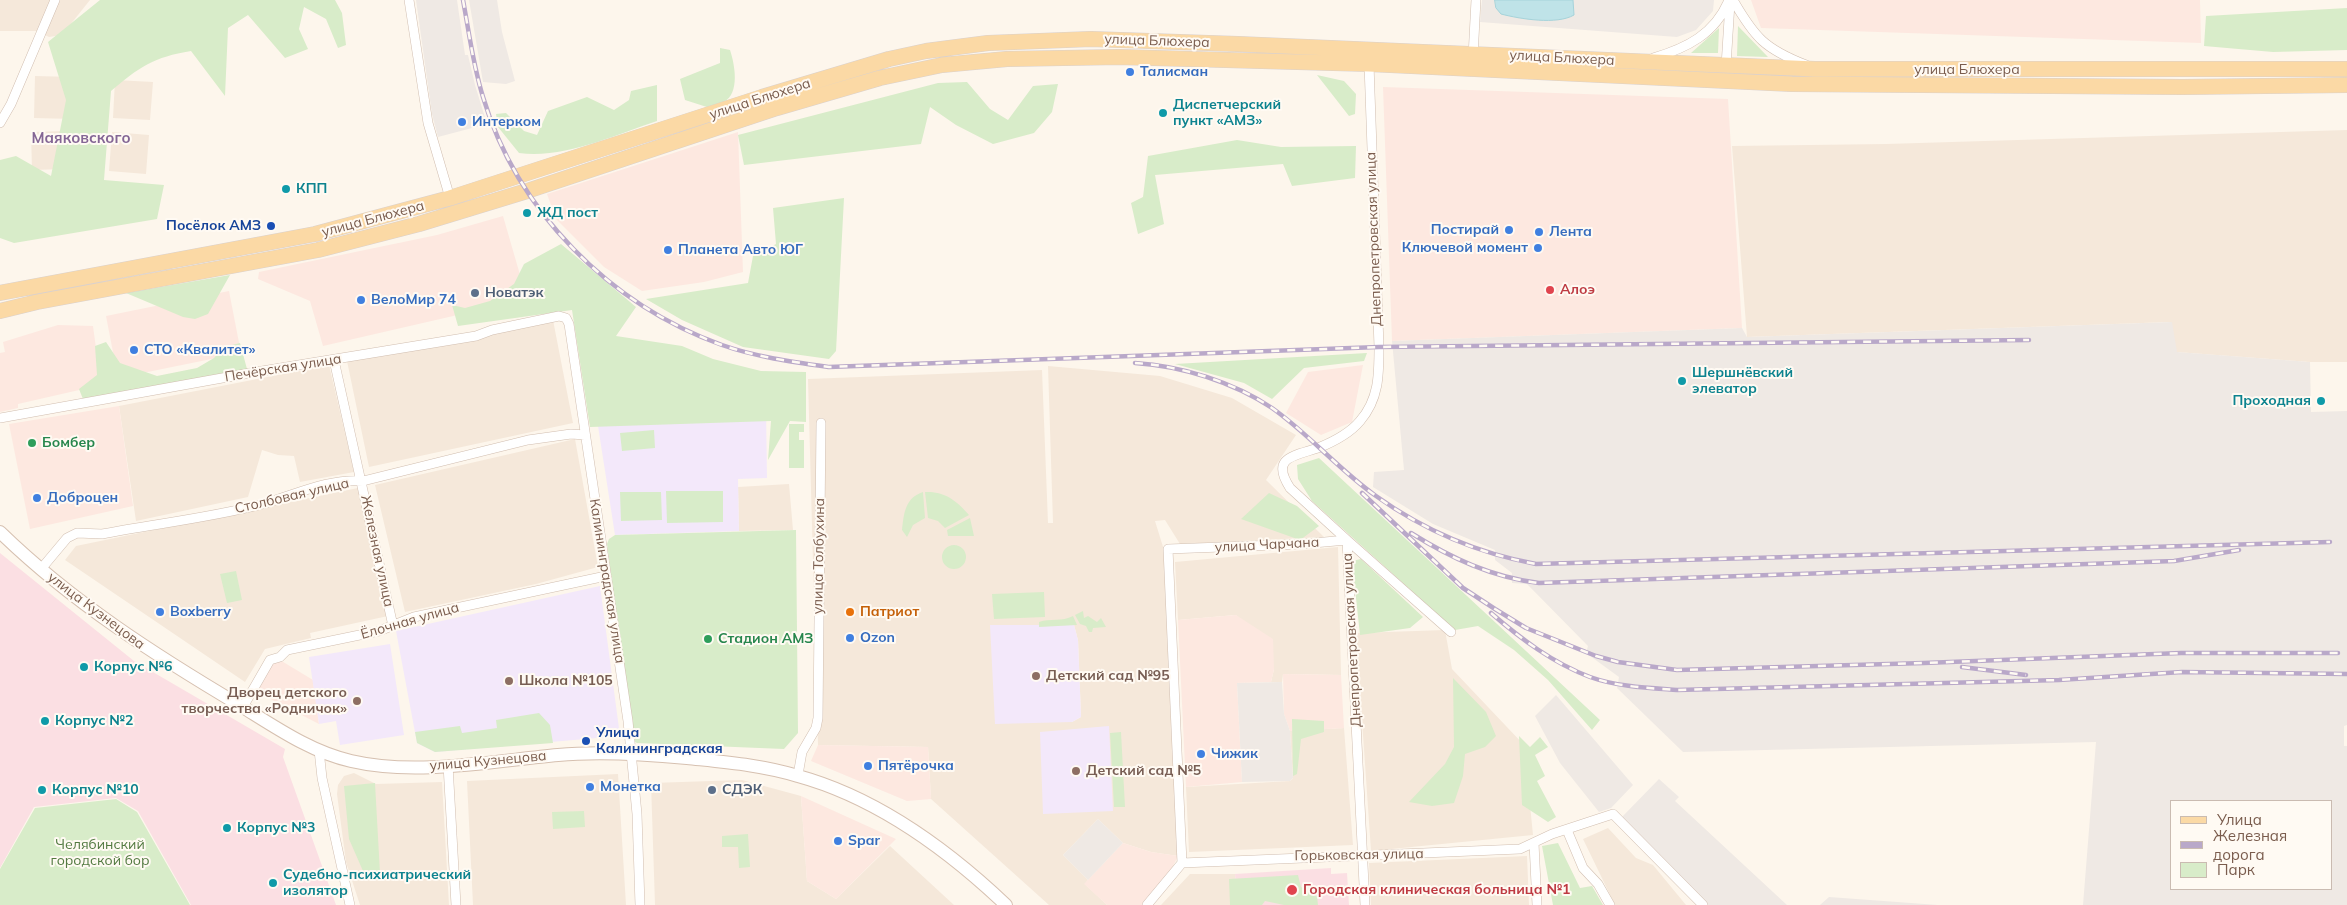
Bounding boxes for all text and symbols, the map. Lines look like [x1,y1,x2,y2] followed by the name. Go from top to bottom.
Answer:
[1104,31,1210,51] street label: улица Блюхера
[1509,47,1615,69] street label: улица Блюхера
[1914,62,2020,78] street label: улица Блюхера
[1140,64,1208,80] place label: Талисман
[1124,66,1136,78] marker: Талисман
[707,75,813,123] street label: улица Блюхера
[1173,97,1281,130] place label: Диспетчерский пункт «АМЗ»
[1157,107,1169,119] marker: Диспетчерский пункт «АМЗ»
[472,114,541,130] place label: Интерком
[456,116,468,128] marker: Интерком
[32,129,130,147] district label: Маяковского
[1363,151,1385,327] street label: Днепропетровская улица
[296,181,327,197] place label: КПП
[280,183,292,195] marker: КПП
[320,197,426,241] street label: улица Блюхера
[537,205,598,221] place label: ЖД пост
[521,207,533,219] marker: ЖД пост
[166,218,261,234] place label: Посёлок АМЗ
[265,220,277,232] marker: Посёлок АМЗ
[1431,222,1499,238] place label: Постирай
[1503,224,1515,236] marker: Постирай
[1549,224,1592,240] place label: Лента
[1533,226,1545,238] marker: Лента
[1402,240,1528,256] place label: Ключевой момент
[678,242,803,258] place label: Планета Авто ЮГ
[1532,242,1544,254] marker: Ключевой момент
[662,244,674,256] marker: Планета Авто ЮГ
[1560,282,1595,298] place label: Алоэ
[1544,284,1556,296] marker: Алоэ
[485,285,544,301] place label: Новатэк
[469,287,481,299] marker: Новатэк
[371,292,456,308] place label: ВелоМир 74
[355,294,367,306] marker: ВелоМир 74
[144,342,256,358] place label: СТО «Квалитет»
[128,344,140,356] marker: СТО «Квалитет»
[223,350,343,386] street label: Печёрская улица
[1692,365,1793,398] place label: Шершнёвский элеватор
[1676,375,1688,387] marker: Шершнёвский элеватор
[2232,393,2311,409] place label: Проходная
[2315,395,2327,407] marker: Проходная
[42,435,95,451] place label: Бомбер
[26,437,38,449] marker: Бомбер
[233,475,351,517] street label: Столбовая улица
[47,490,118,506] place label: Доброцен
[31,492,43,504] marker: Доброцен
[357,494,397,608] street label: Железная улица
[586,497,628,665] street label: Калининградская улица
[810,498,828,614] street label: улица Толбухина
[1214,534,1320,556] street label: улица Чарчана
[1339,552,1365,728] street label: Днепропетровская улица
[44,569,148,653] street label: улица Кузнецова
[359,599,461,643] street label: Ёлочная улица
[170,604,231,620] place label: Boxberry
[860,604,919,620] place label: Патриот
[154,606,166,618] marker: Boxberry
[844,606,856,618] marker: Патриот
[860,630,895,646] place label: Ozon
[718,631,813,647] place label: Стадион АМЗ
[844,632,856,644] marker: Ozon
[702,633,714,645] marker: Стадион АМЗ
[94,659,172,675] place label: Корпус №6
[78,661,90,673] marker: Корпус №6
[1046,668,1170,684] place label: Детский сад №95
[1030,670,1042,682] marker: Детский сад №95
[519,673,613,689] place label: Школа №105
[503,675,515,687] marker: Школа №105
[182,685,347,718] place label: Дворец детского творчества «Родничок»
[351,695,363,707] marker: Дворец детского творчества «Родничок»
[55,713,133,729] place label: Корпус №2
[39,715,51,727] marker: Корпус №2
[596,725,723,758] place label: Улица Калининградская
[580,735,592,747] marker: Улица Калининградская
[1211,746,1258,762] place label: Чижик
[429,748,547,774] street label: улица Кузнецова
[1195,748,1207,760] marker: Чижик
[878,758,954,774] place label: Пятёрочка
[862,760,874,772] marker: Пятёрочка
[1086,763,1201,779] place label: Детский сад №5
[1070,765,1082,777] marker: Детский сад №5
[600,779,661,795] place label: Монетка
[584,781,596,793] marker: Монетка
[52,782,139,798] place label: Корпус №10
[722,782,763,798] place label: СДЭК
[36,784,48,796] marker: Корпус №10
[706,784,718,796] marker: СДЭК
[2170,800,2332,890] legend
[2217,810,2262,829] text: Улица
[237,820,315,836] place label: Корпус №3
[221,822,233,834] marker: Корпус №3
[2213,826,2287,864] text: Железная дорога
[848,833,880,849] place label: Spar
[832,835,844,847] marker: Spar
[50,837,150,870] park label: Челябинский городской бор
[1294,845,1424,865] street label: Горьковская улица
[2217,860,2255,879] text: Парк
[283,867,471,900] place label: Судебно-психиатрический изолятор
[267,877,279,889] marker: Судебно-психиатрический изолятор
[1303,882,1570,898] place label: Городская клиническая больница №1
[1285,883,1299,897] marker: Городская клиническая больница №1

